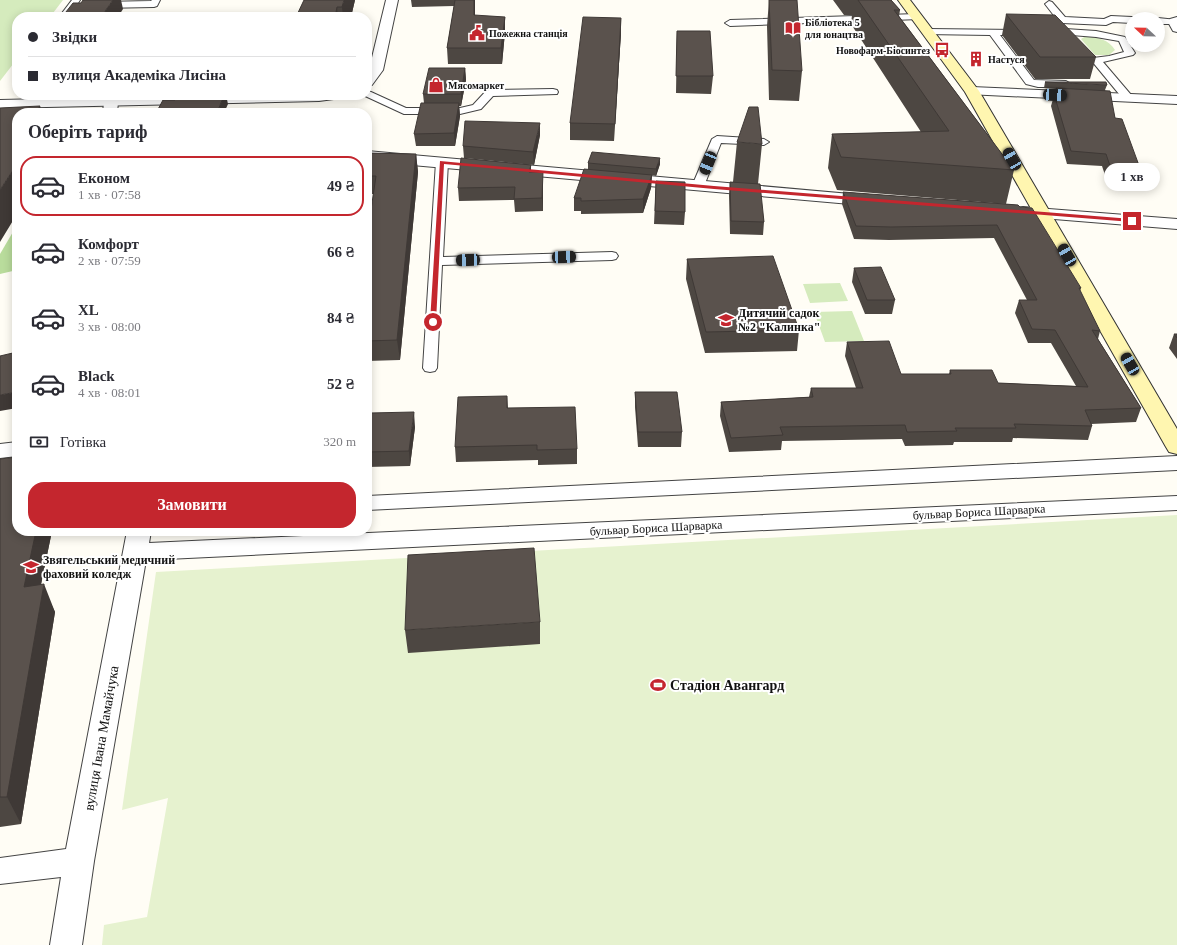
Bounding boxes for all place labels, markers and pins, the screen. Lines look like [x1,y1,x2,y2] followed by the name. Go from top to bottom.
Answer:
[805,17,863,40] place label: Бібліотека 5 для юнацтва
[784,19,802,37] library icon: Бібліотека 5 для юнацтва
[468,24,486,42] public building icon: Пожежна станція
[489,28,568,39] place label: Пожежна станція
[933,41,951,59] bus stop icon: Новофарм-Біосинтез
[836,45,930,56] place label: Новофарм-Біосинтез
[967,50,985,68] building icon: Настуся
[988,54,1025,65] place label: Настуся
[427,76,445,94] shop icon: Мясомаркет
[448,80,504,91] place label: Мясомаркет
[738,306,820,334] place label: Дитячий садок №2 "Калинка"
[717,311,735,329] school or university icon: Дитячий садок №2 "Калинка"
[43,553,175,581] place label: Звягельський медичний фаховий коледж
[22,558,40,576] school or university icon: Звягельський медичний фаховий коледж
[649,676,667,694] sports icon: Стадіон Авангард
[670,678,784,693] place label: Стадіон Авангард

